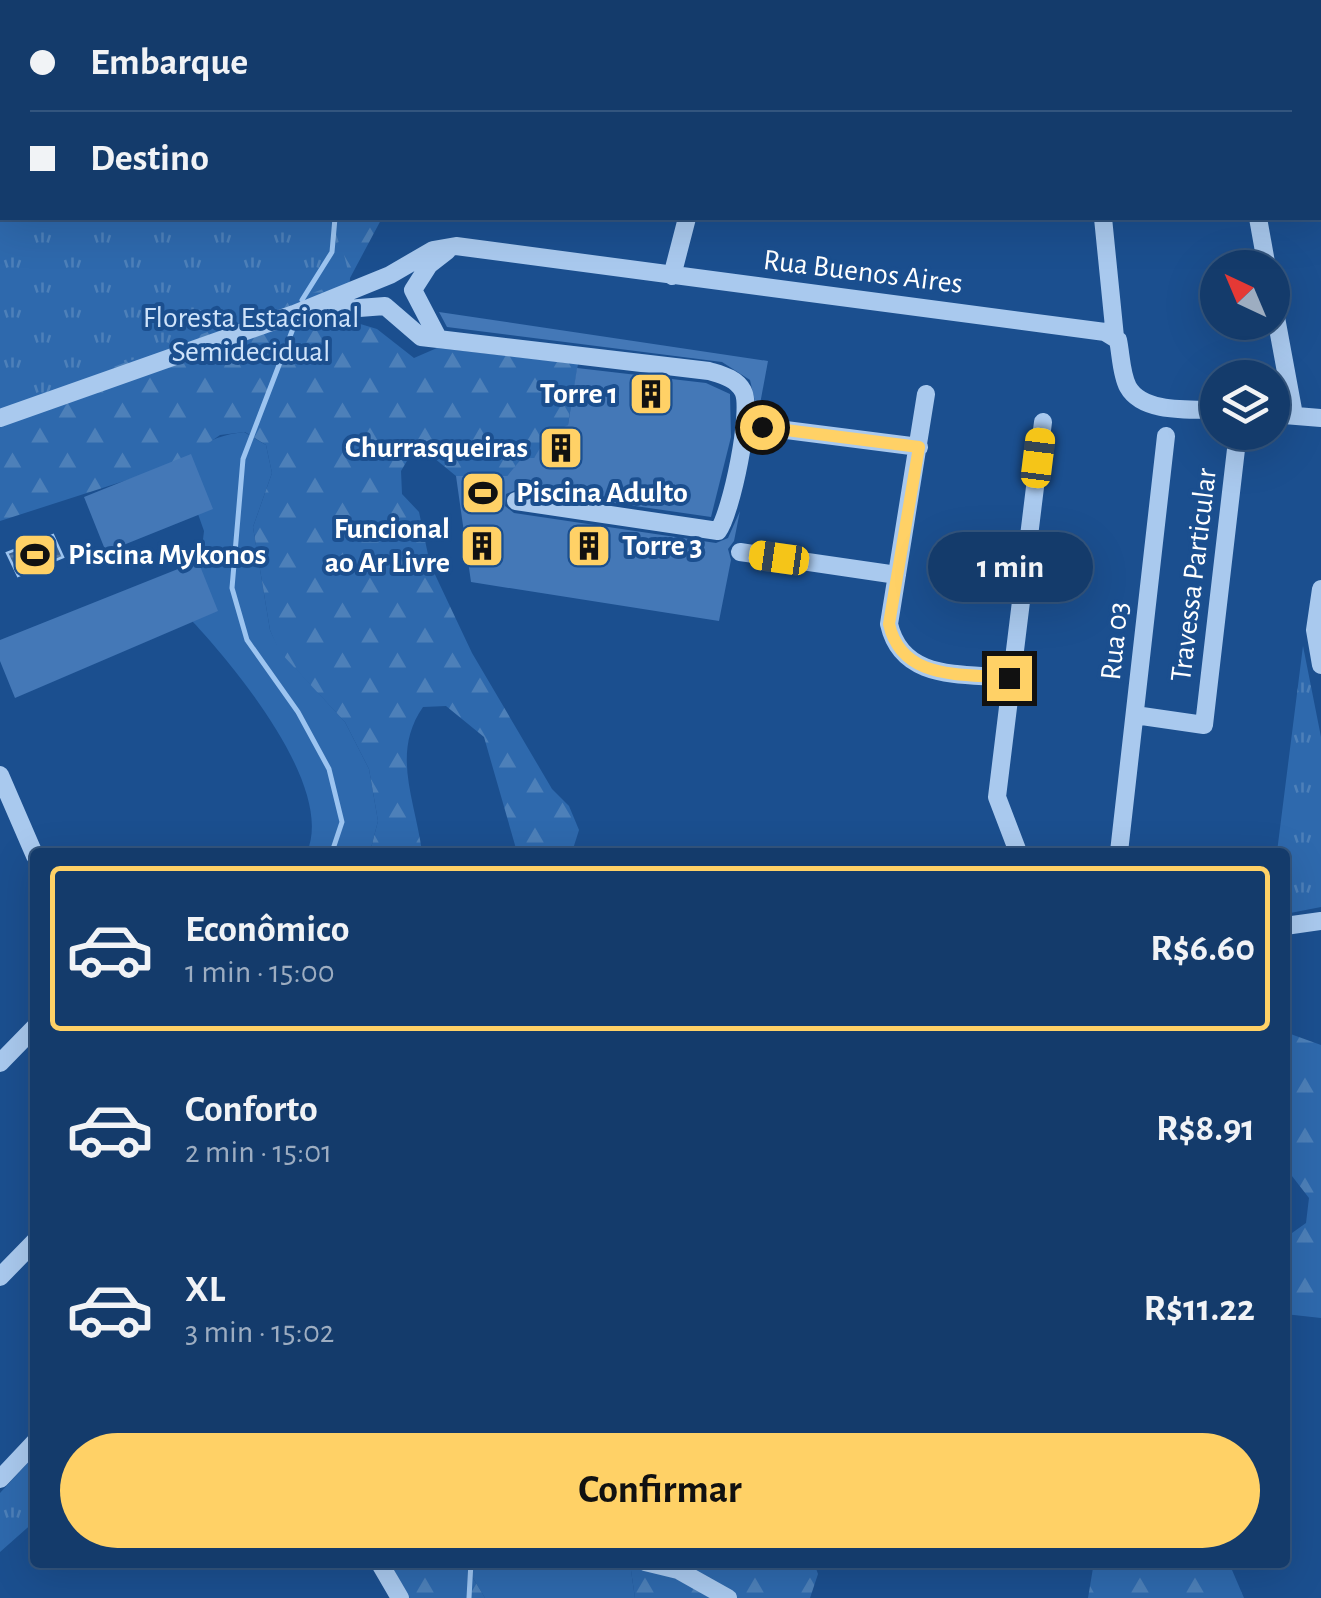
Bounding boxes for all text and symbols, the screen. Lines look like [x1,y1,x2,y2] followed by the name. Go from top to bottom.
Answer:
[90,44,248,82] text: Embarque
[90,140,209,178] text: Destino
[762,245,964,299] street label: Rua Buenos Aires
[1200,250,1290,340] north arrow
[1200,250,1290,450] map controls
[143,303,359,367] park label: Floresta Estacional Semidecidual
[1200,360,1290,450] button: layers
[628,371,674,417] building icon: Torre 1
[540,379,618,409] place label: Torre 1
[740,405,785,450] route start
[538,425,584,471] building icon: Churrasqueiras
[1019,426,1057,490] car
[345,433,528,463] place label: Churrasqueiras
[1166,466,1222,684] street label: Travessa Particular
[460,470,506,516] sports icon: Piscina Adulto
[516,478,688,508] place label: Piscina Adulto
[325,514,450,578] place label: Funcional ao Ar Livre
[459,523,505,569] building icon: Funcional ao Ar Livre
[566,523,612,569] building icon: Torre 3
[622,531,702,561] place label: Torre 3
[12,532,58,578] sports icon: Piscina Mykonos
[926,533,1092,603] callout: 1 min
[747,539,811,577] car
[68,540,266,570] place label: Piscina Mykonos
[977,551,1044,583] text: 1 min
[1096,600,1134,682] street label: Rua 03
[987,656,1032,701] route end
[65,904,155,994] icon: car
[185,911,349,949] text: Econômico
[1150,930,1255,968] text: R$6.60
[185,956,335,988] text: 1 min · 15:00
[65,1084,155,1174] icon: car
[185,1091,318,1129] text: Conforto
[1156,1110,1255,1148] text: R$8.91
[185,1136,332,1168] text: 2 min · 15:01
[65,1264,155,1354] icon: car
[185,1271,225,1309] text: XL
[1144,1290,1255,1328] text: R$11.22
[185,1316,334,1348] text: 3 min · 15:02
[60,1433,1260,1548] button: Confirmar

